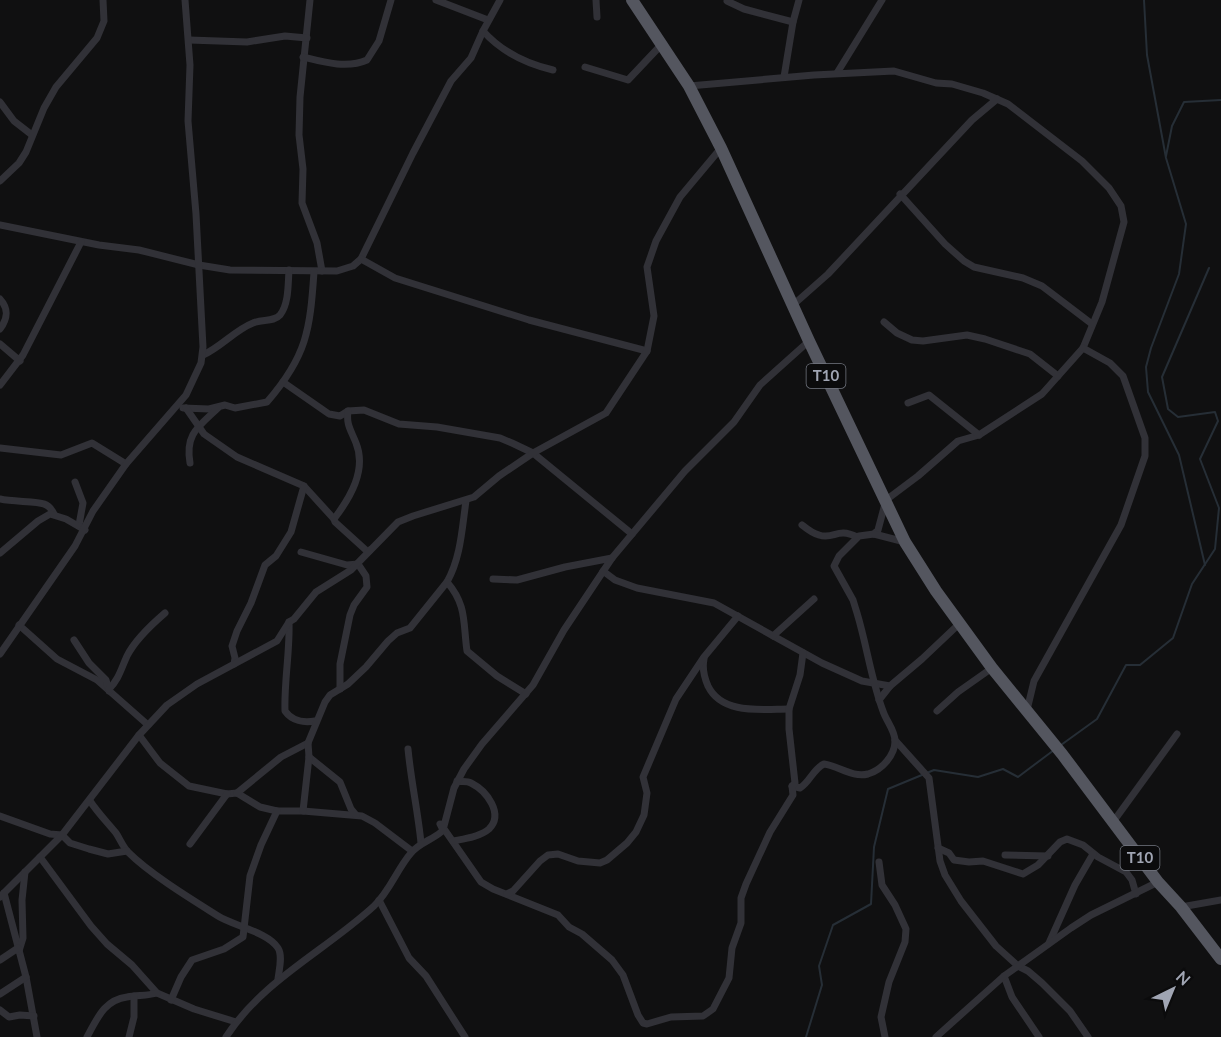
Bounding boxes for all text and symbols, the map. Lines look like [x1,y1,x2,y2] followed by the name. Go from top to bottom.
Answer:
[806,364,846,388] road number: T10
[1120,846,1160,870] road number: T10
[1143,959,1203,1019] north arrow
[1173,967,1195,989] text: N

